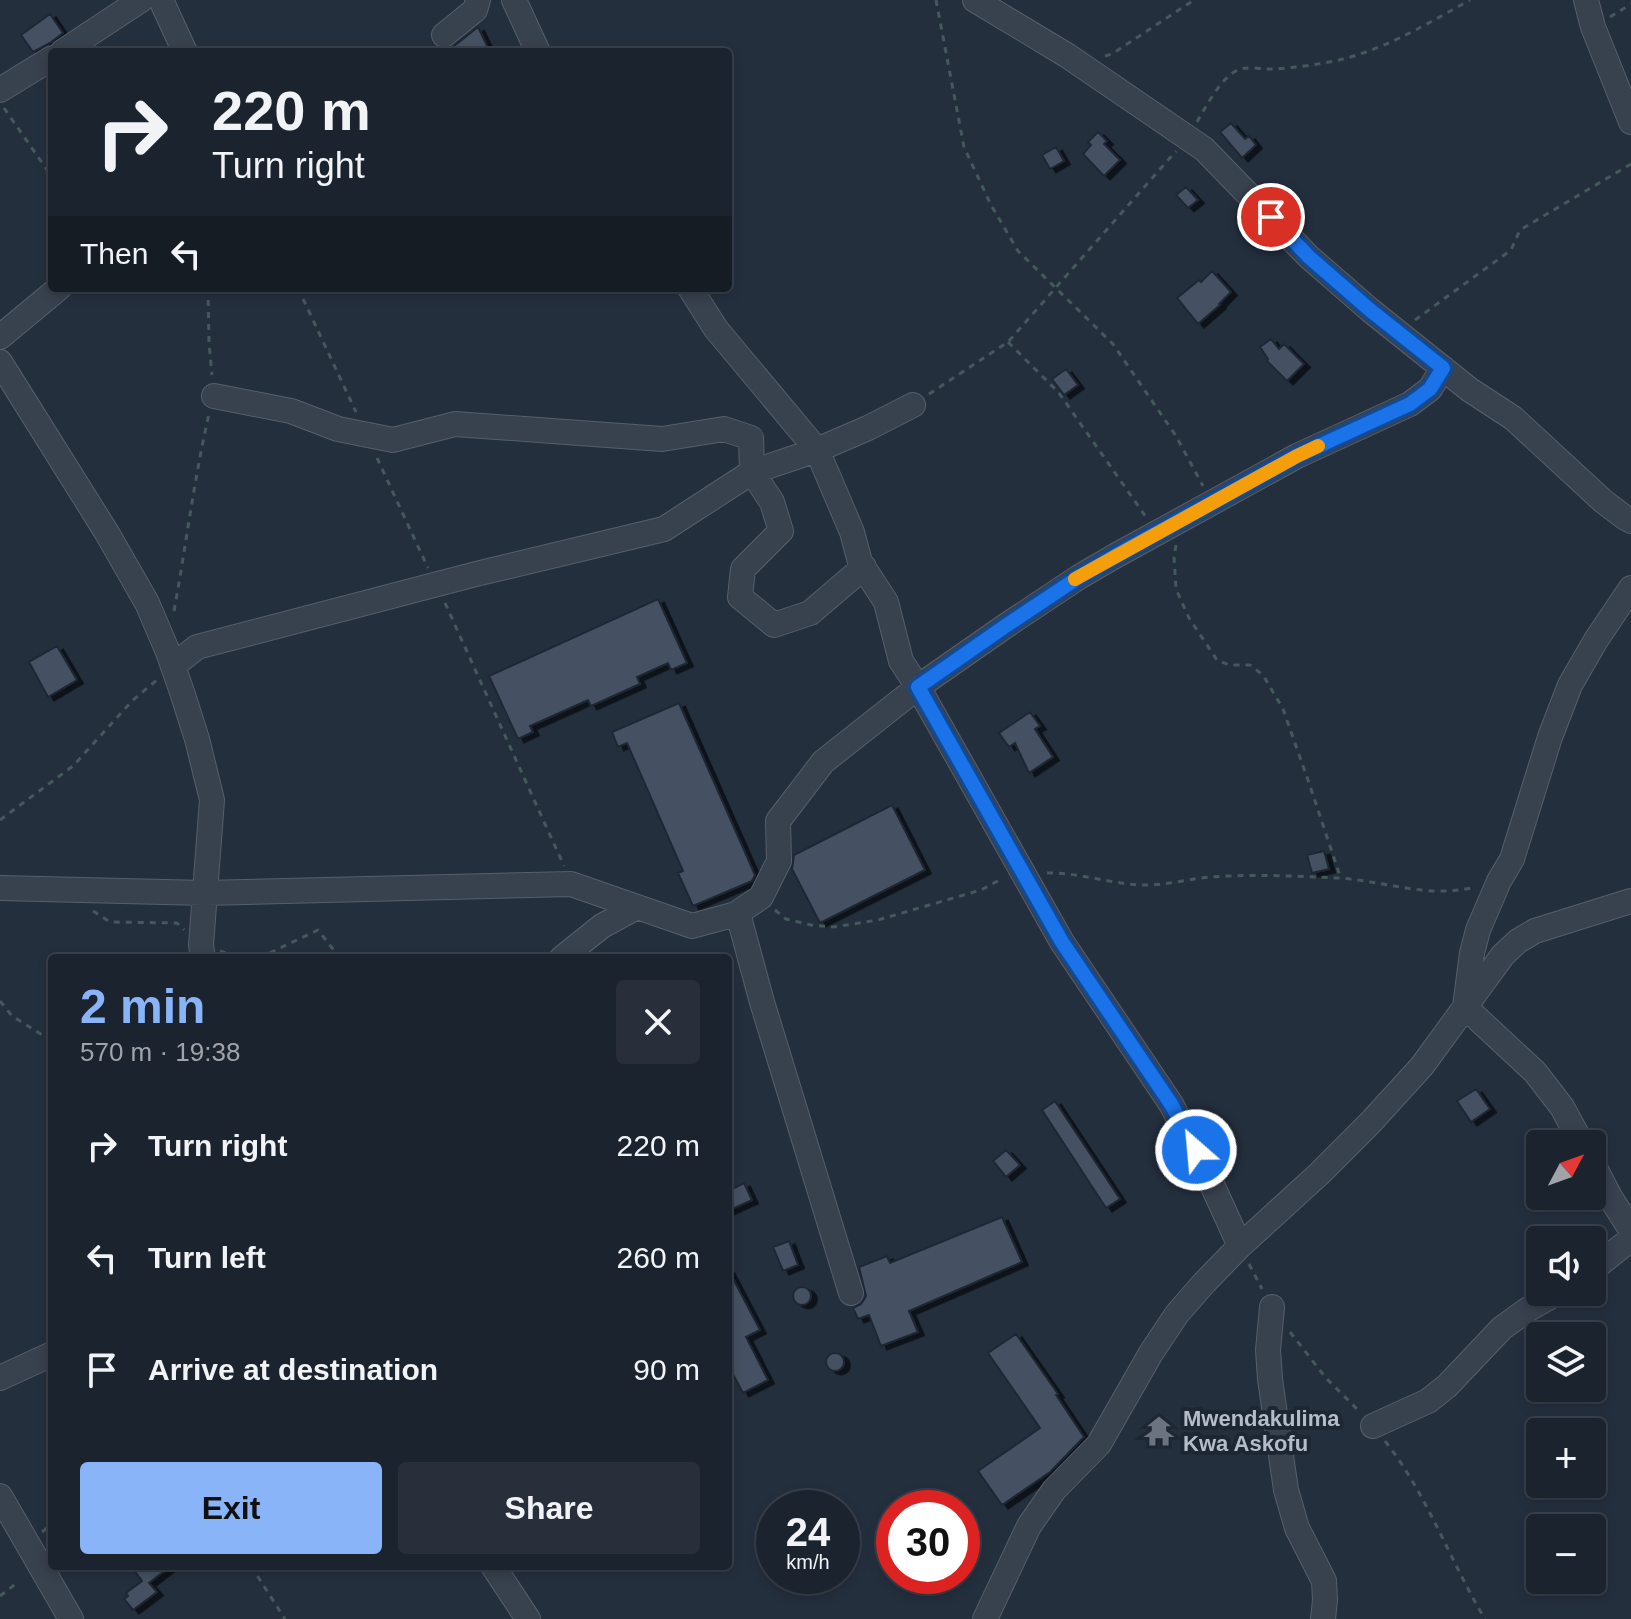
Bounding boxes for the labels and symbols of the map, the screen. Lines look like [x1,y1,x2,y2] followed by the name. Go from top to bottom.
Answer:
[1237,183,1305,251] pin
[1154,1108,1238,1192] position arrow
[1526,1130,1606,1210] north arrow
[1183,1406,1340,1456] place label: Mwendakulima Kwa Askofu
[1142,1414,1176,1448] temple icon: Mwendakulima Kwa Askofu
[876,1490,980,1594] speed limit sign: 30

